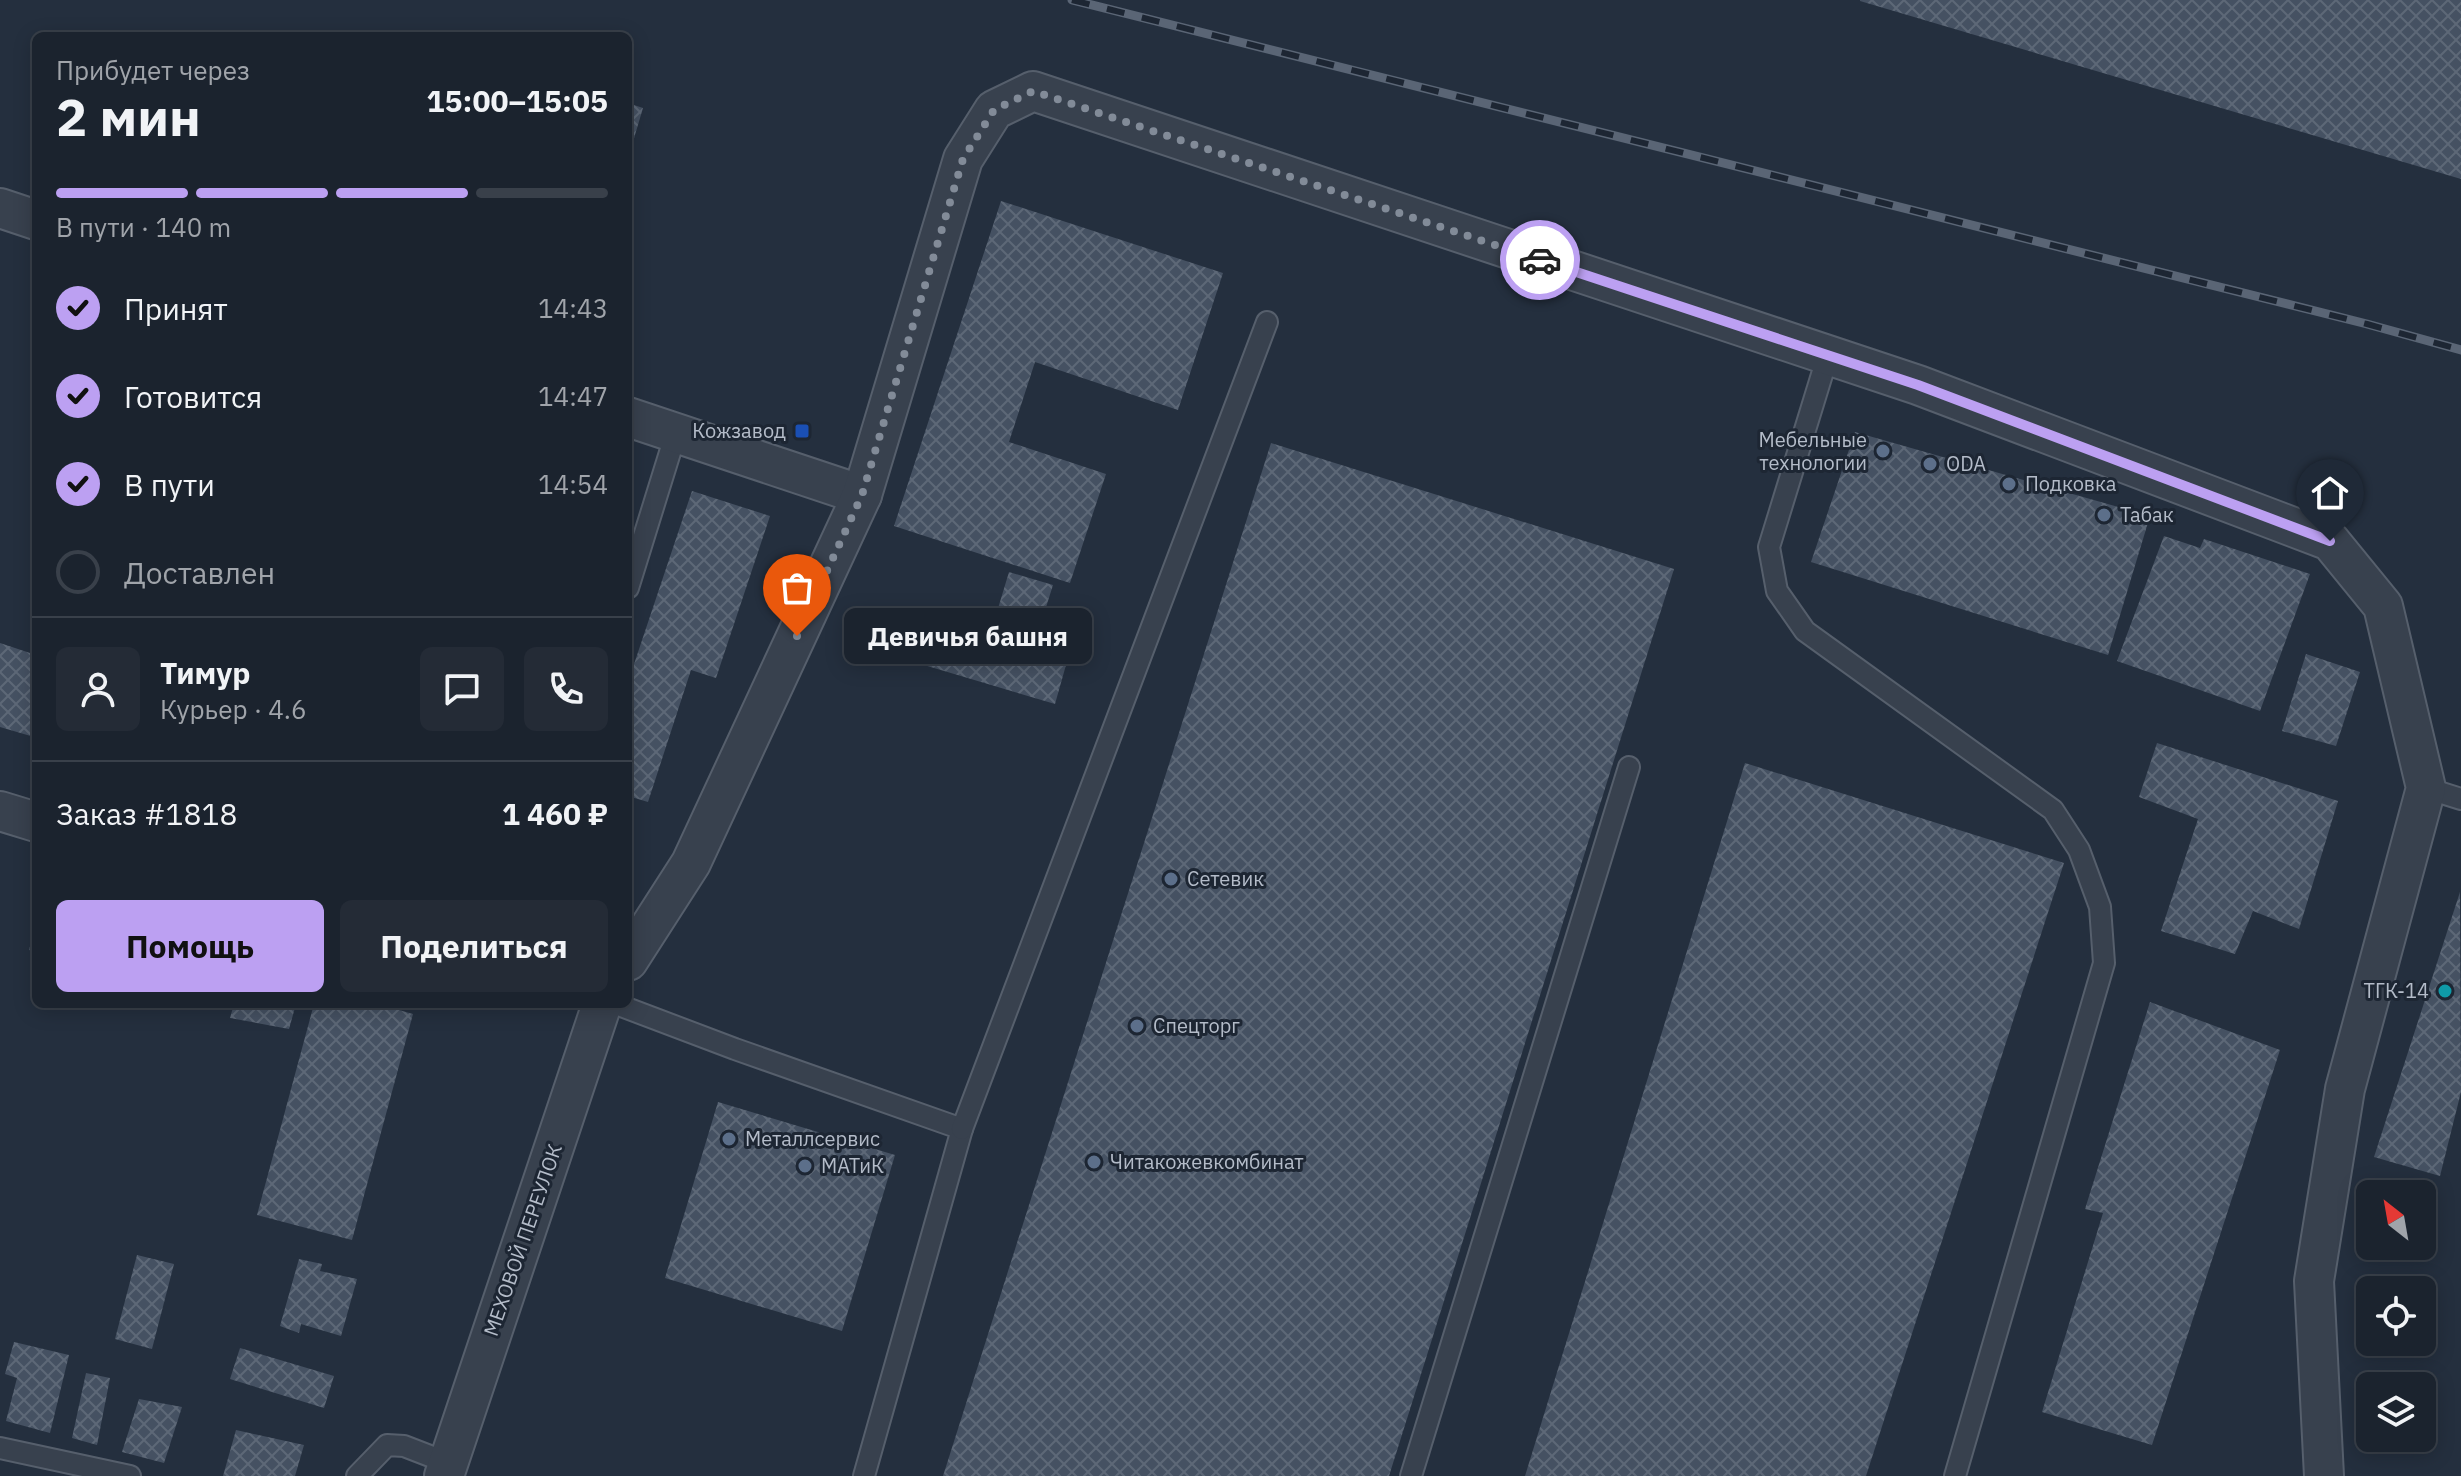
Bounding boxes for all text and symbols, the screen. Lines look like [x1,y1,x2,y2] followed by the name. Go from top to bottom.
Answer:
[56,53,250,87] text: Прибудет через
[427,81,608,120] text: 15:00–15:05
[56,83,201,150] text: 2 мин
[56,210,231,244] text: В пути · 140 m
[1500,220,1580,300] courier
[1518,238,1562,282] icon: car
[56,286,100,330] icon: check
[124,289,228,328] text: Принят
[538,291,608,325] text: 14:43
[56,374,100,418] icon: check
[124,377,262,416] text: Готовится
[538,379,608,413] text: 14:47
[692,417,786,444] place label: Кожзавод
[793,422,811,440] marker: Кожзавод
[1759,426,1867,476] place label: Мебельные технологии
[1874,442,1892,460] marker: Мебельные технологии
[1946,450,1986,477] place label: ODA
[1921,455,1939,473] marker: ODA
[2296,459,2364,541] pin
[56,462,100,506] icon: check
[124,465,215,504] text: В пути
[538,467,608,501] text: 14:54
[2025,470,2117,497] place label: Подковка
[2308,471,2352,515] icon: home
[2000,475,2018,493] marker: Подковка
[2120,501,2174,528] place label: Табак
[2095,506,2113,524] marker: Табак
[124,553,275,592] text: Доставлен
[763,554,831,636] pin
[775,566,819,610] icon: bag
[845,608,1093,664] callout: Девичья башня
[868,619,1068,653] text: Девичья башня
[56,647,140,731] button: person
[420,647,504,731] button: chat
[524,647,608,731] button: phone
[160,653,251,692] text: Тимур
[160,692,307,726] text: Курьер · 4.6
[56,794,238,833] text: Заказ #1818
[502,794,608,833] text: 1 460 ₽
[1187,865,1264,892] place label: Сетевик
[1162,870,1180,888] marker: Сетевик
[56,900,324,992] button: Помощь
[340,900,608,992] button: Поделиться
[2364,977,2429,1004] place label: ТГК-14
[2436,982,2454,1000] marker: ТГК-14
[1153,1012,1240,1039] place label: Спецторг
[1128,1017,1146,1035] marker: Спецторг
[745,1125,880,1152] place label: Металлсервис
[720,1130,738,1148] marker: Металлсервис
[477,1140,568,1339] street label: МЕХОВОЙ ПЕРЕУЛОК
[1110,1148,1304,1175] place label: Читакожевкомбинат
[821,1152,884,1179] place label: МАТиК
[1085,1153,1103,1171] marker: Читакожевкомбинат
[796,1157,814,1175] marker: МАТиК
[2356,1180,2436,1260] north arrow
[2356,1180,2436,1452] map controls
[2356,1276,2436,1356] button: locate
[2356,1372,2436,1452] button: layers

